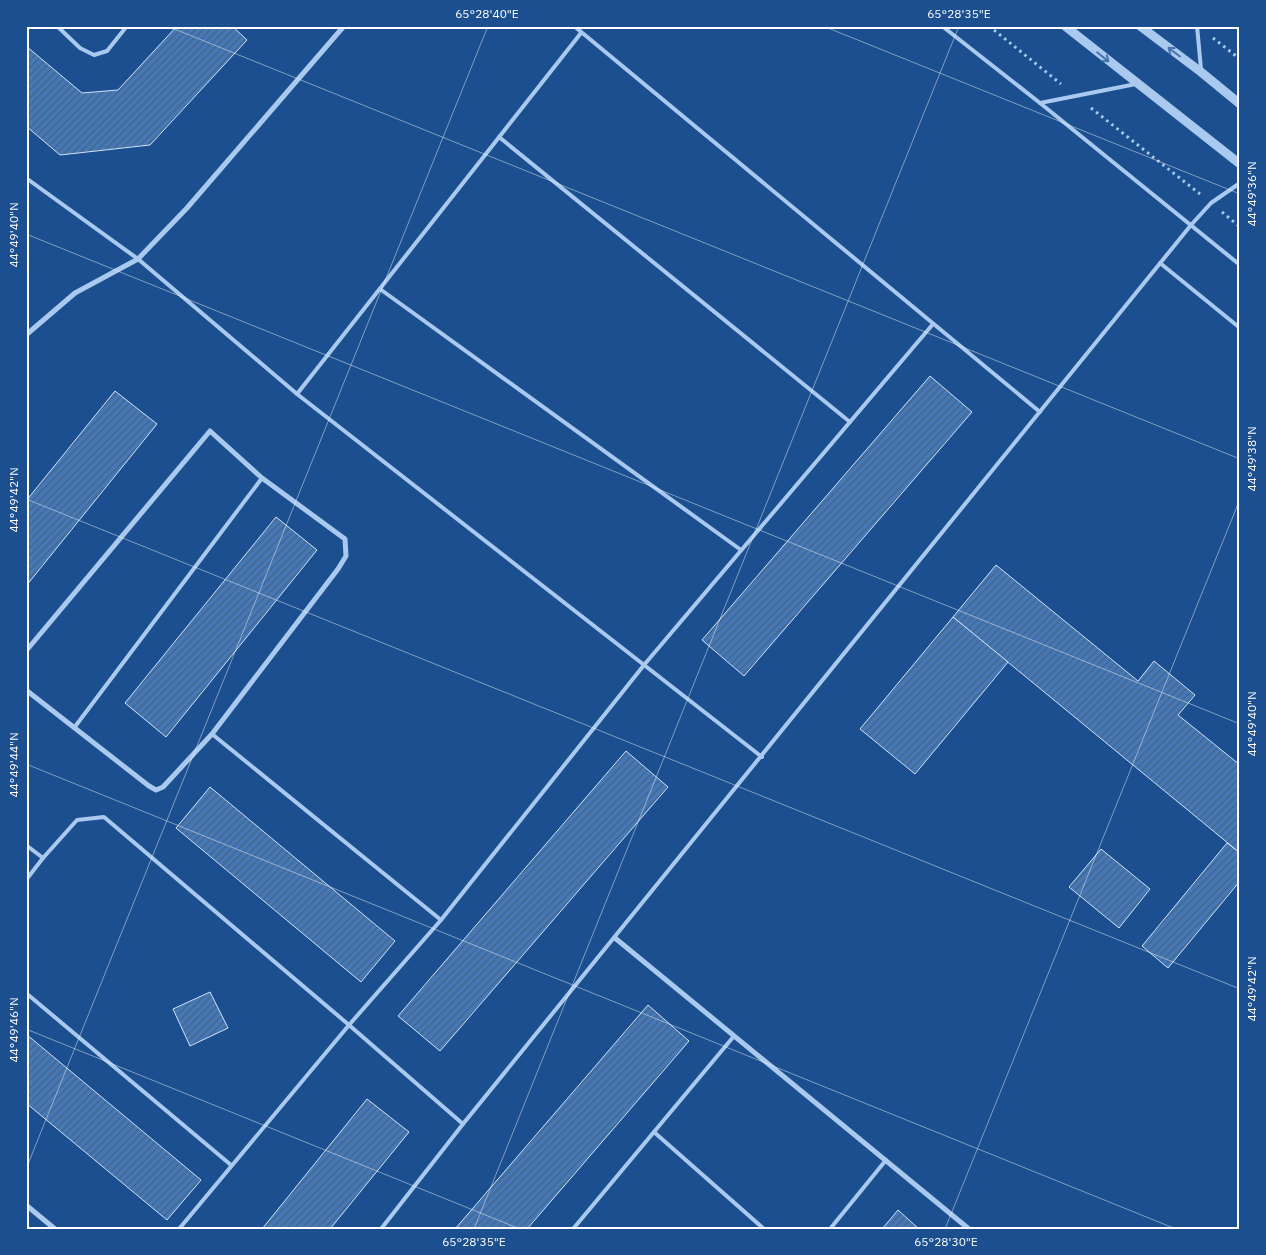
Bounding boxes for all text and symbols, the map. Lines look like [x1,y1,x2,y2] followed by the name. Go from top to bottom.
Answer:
[455,6,519,21] text: 65°28'40"E
[927,6,991,21] text: 65°28'35"E
[1167,47,1181,57] one-way arrow
[1097,51,1110,62] one-way arrow
[1244,161,1259,227] text: 44°49'36"N
[6,202,21,268] text: 44°49'40"N
[1244,426,1259,492] text: 44°49'38"N
[6,467,21,533] text: 44°49'42"N
[1244,691,1259,757] text: 44°49'40"N
[6,732,21,798] text: 44°49'44"N
[1244,956,1259,1022] text: 44°49'42"N
[6,997,21,1063] text: 44°49'46"N
[442,1234,506,1249] text: 65°28'35"E
[914,1234,978,1249] text: 65°28'30"E

